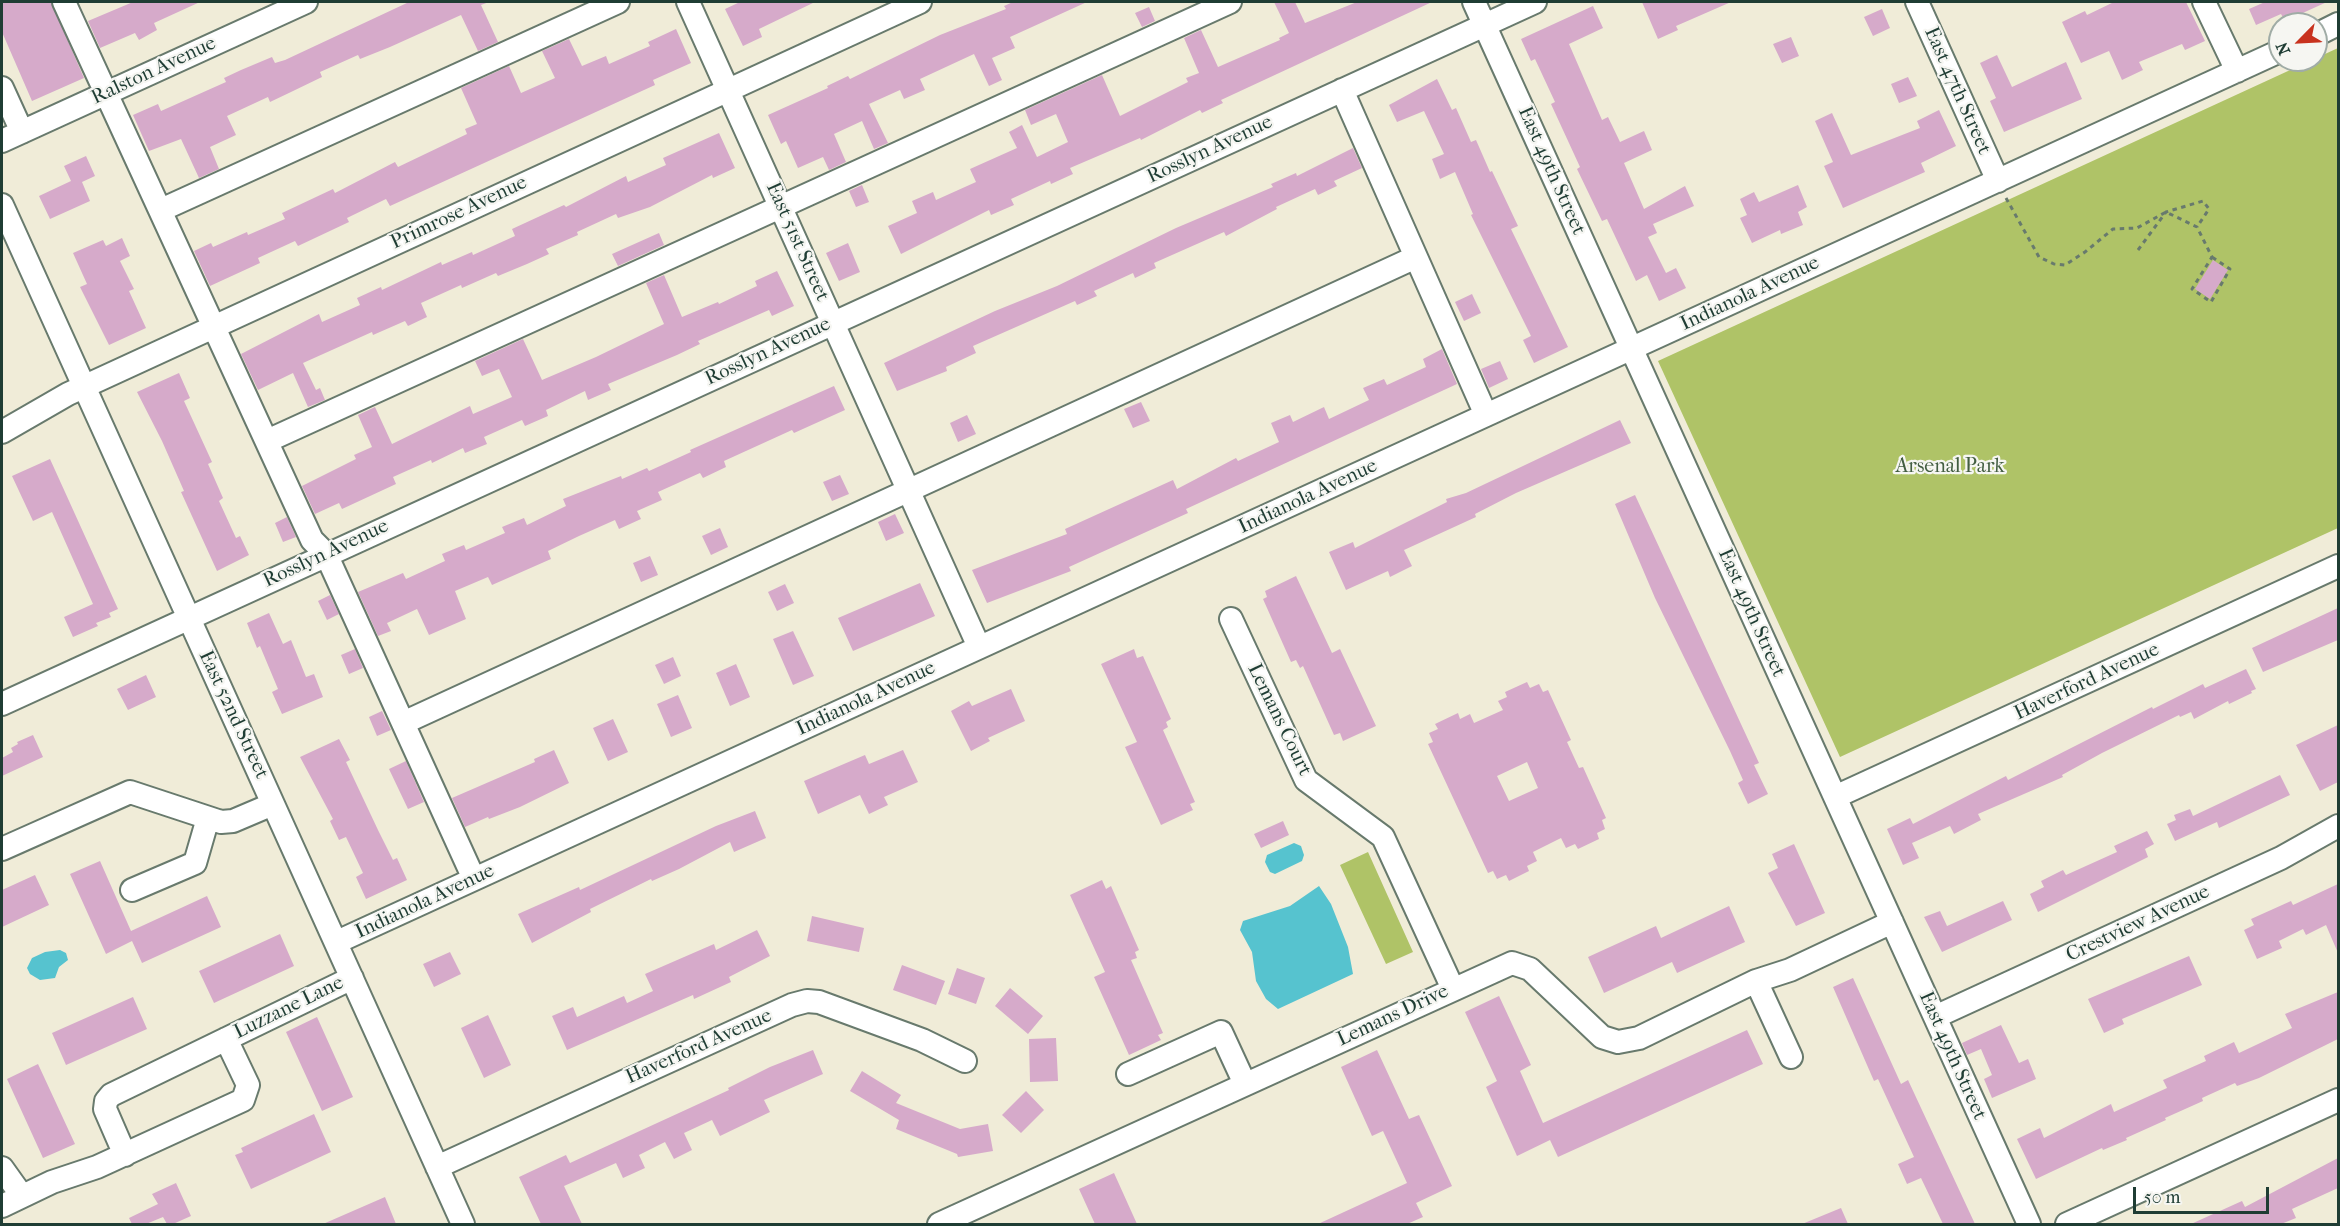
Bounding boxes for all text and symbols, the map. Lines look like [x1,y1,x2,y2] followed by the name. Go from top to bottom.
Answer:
[2268,12,2328,72] north arrow
[1918,24,1996,158] street label: East 47th Street
[88,32,220,110] street label: Ralston Avenue
[2272,39,2294,58] text: N
[1512,103,1590,239] street label: East 49th Street
[1144,111,1276,189] street label: Rosslyn Avenue
[387,171,531,255] street label: Primrose Avenue
[760,179,834,305] street label: East 51st Street
[1677,251,1823,337] street label: Indianola Avenue
[702,313,834,391] street label: Rosslyn Avenue
[1235,454,1381,540] street label: Indianola Avenue
[1895,455,2005,479] park label: Arsenal Park
[260,515,392,593] street label: Rosslyn Avenue
[1712,545,1790,681] street label: East 49th Street
[2011,638,2163,726] street label: Haverford Avenue
[193,647,273,783] street label: East 52nd Street
[793,656,939,742] street label: Indianola Avenue
[1242,660,1316,780] street label: Lemans Court
[352,859,498,945] street label: Indianola Avenue
[2062,880,2214,968] street label: Crestview Avenue
[230,971,348,1045] street label: Luzzane Lane
[1334,980,1452,1052] street label: Lemans Drive
[1913,988,1991,1124] street label: East 49th Street
[622,1004,776,1090] street label: Haverford Avenue
[2136,1175,2272,1213] scale bar
[2144,1187,2180,1208] text: 50 m

